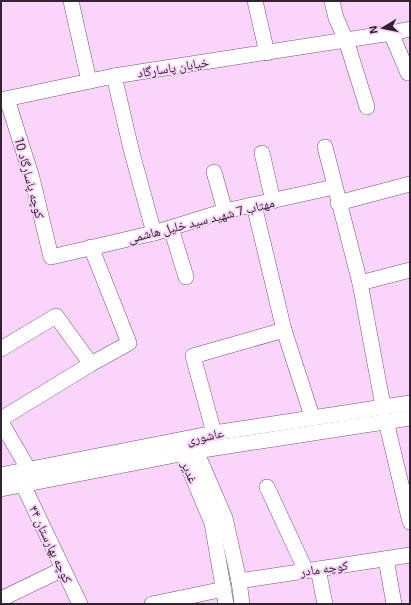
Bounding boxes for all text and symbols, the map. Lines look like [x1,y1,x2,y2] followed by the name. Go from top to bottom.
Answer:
[363,8,403,48] north arrow
[366,25,380,35] text: N
[136,53,210,82] street label: خیابان پاسارگاد
[10,136,49,221] street label: کوچه پاسارگاد 10
[126,194,276,247] street label: مهتاب 7 شهید سید خلیل هاشمی
[185,424,226,449] street label: عاشوری
[177,458,202,486] street label: غدیر
[25,503,76,586] street label: کوچه بهارستان ۴۴
[298,557,350,580] street label: کوچه مادر

